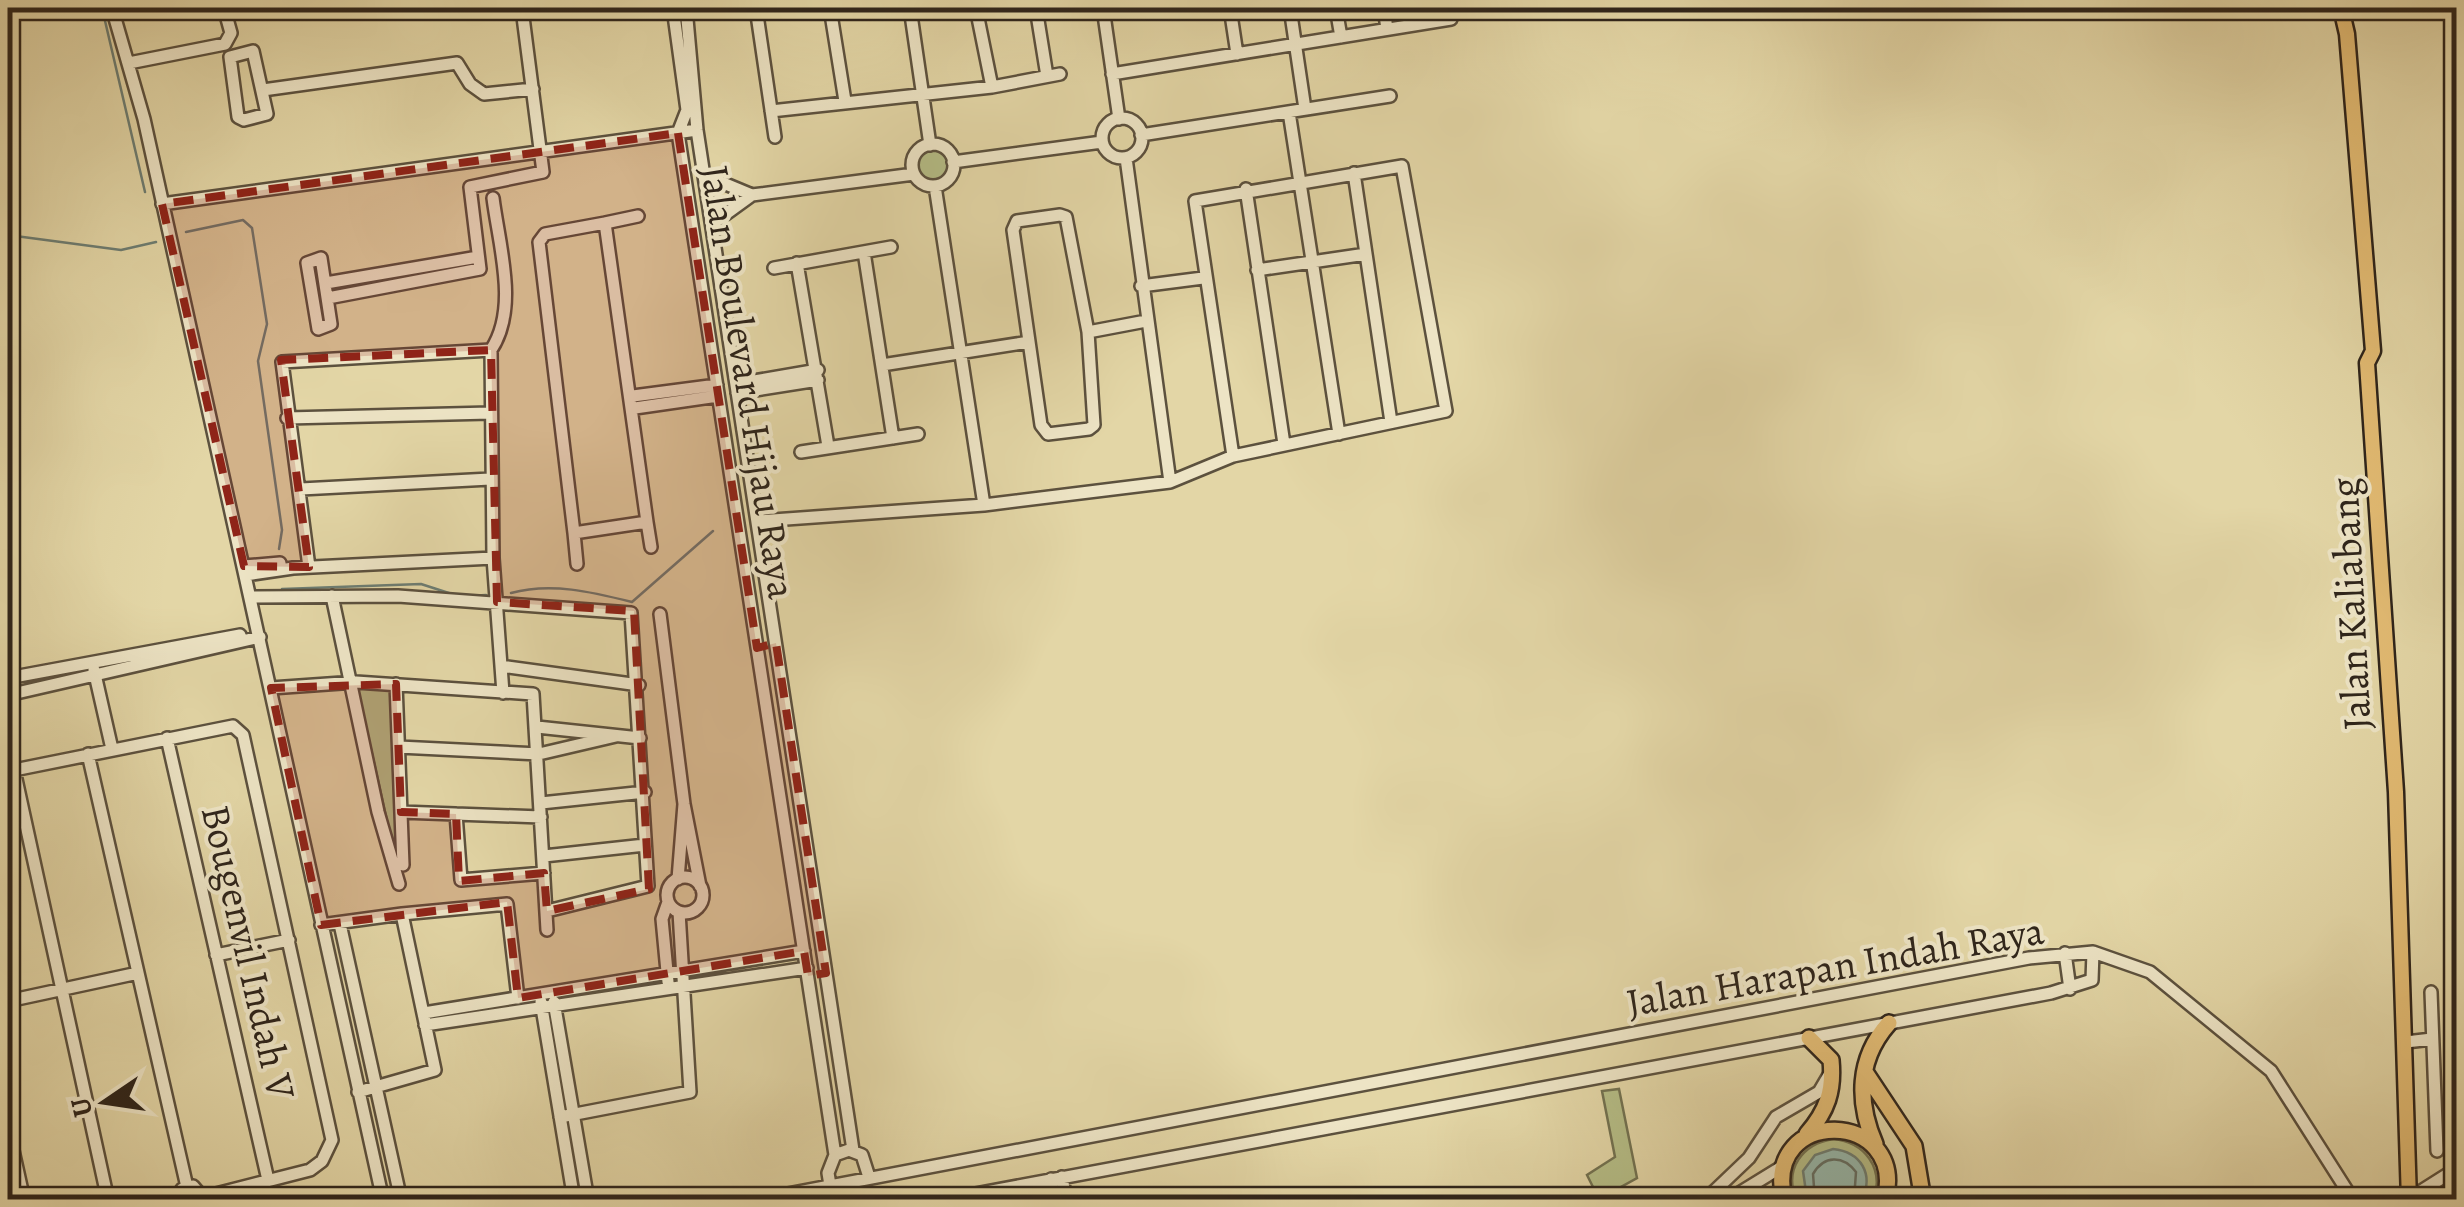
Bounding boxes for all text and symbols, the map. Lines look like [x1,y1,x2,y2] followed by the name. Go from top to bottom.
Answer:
[687,161,810,603] street label: Jalan Boulevard Hijau Raya
[2316,476,2385,732] street label: Jalan Kaliabang
[188,799,309,1105] street label: Bougenvil Indah V
[1622,903,2048,1030] street label: Jalan Harapan Indah Raya
[55,1052,155,1152] north arrow
[61,1094,102,1121] text: U

